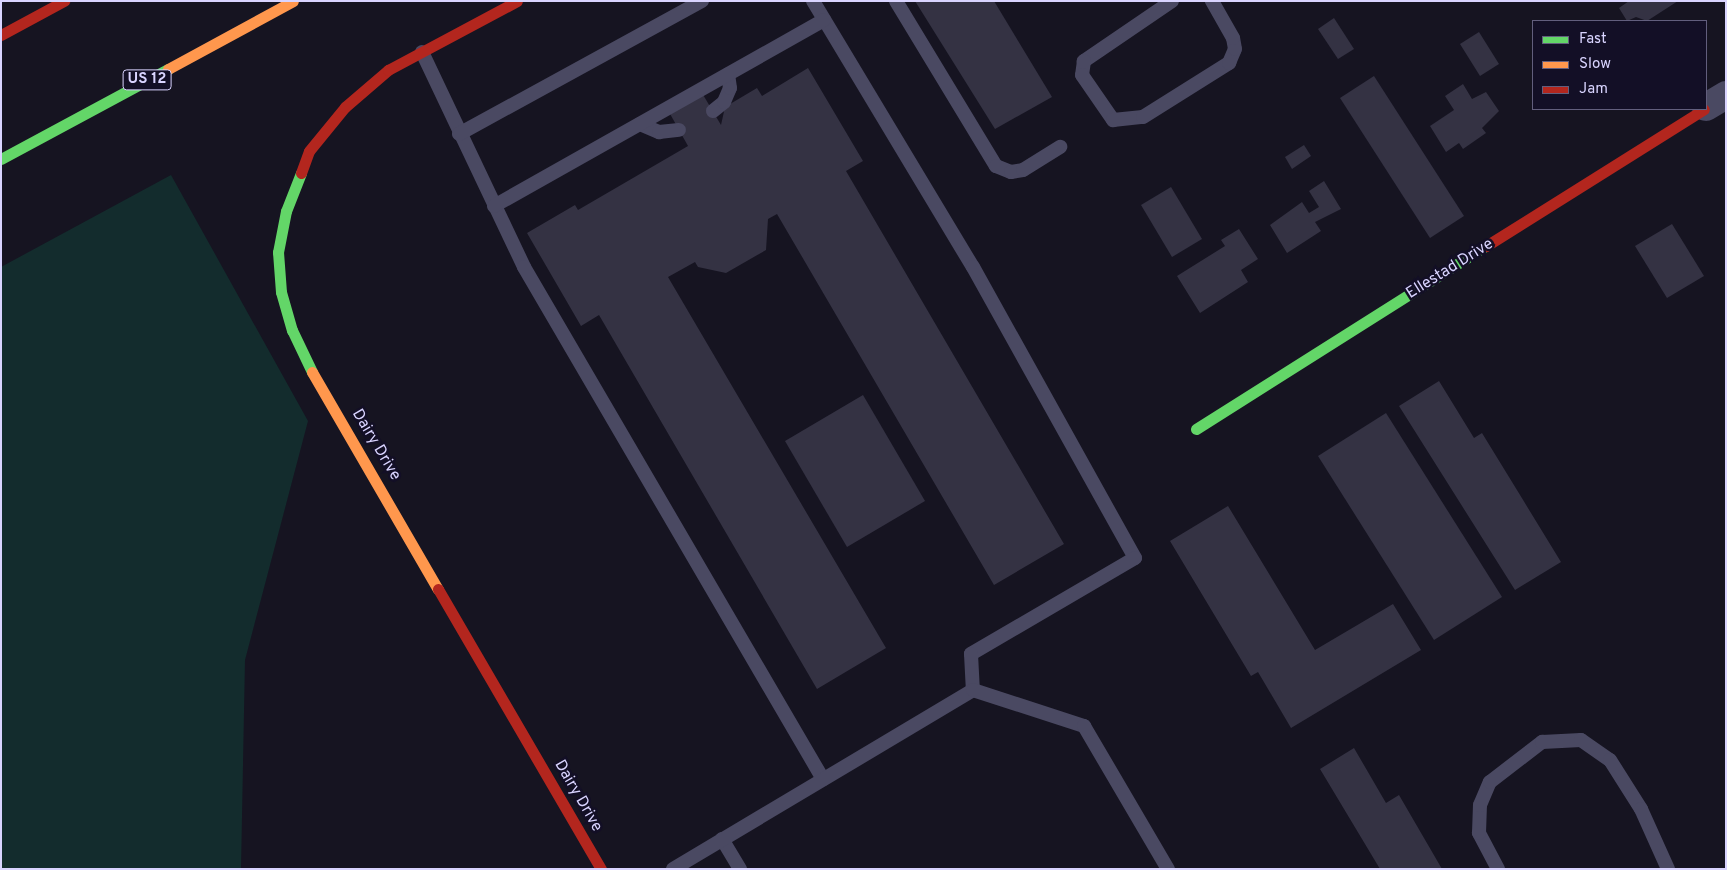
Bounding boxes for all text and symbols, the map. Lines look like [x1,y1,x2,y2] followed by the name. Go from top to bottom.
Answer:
[1532,20,1707,110] legend
[1579,30,1607,49] text: Fast
[1579,55,1611,74] text: Slow
[122,68,172,92] road number: US 12
[1579,80,1608,99] text: Jam
[1403,235,1497,303] street label: Ellestad Drive
[347,406,405,484] street label: Dairy Drive
[550,757,606,835] street label: Dairy Drive

